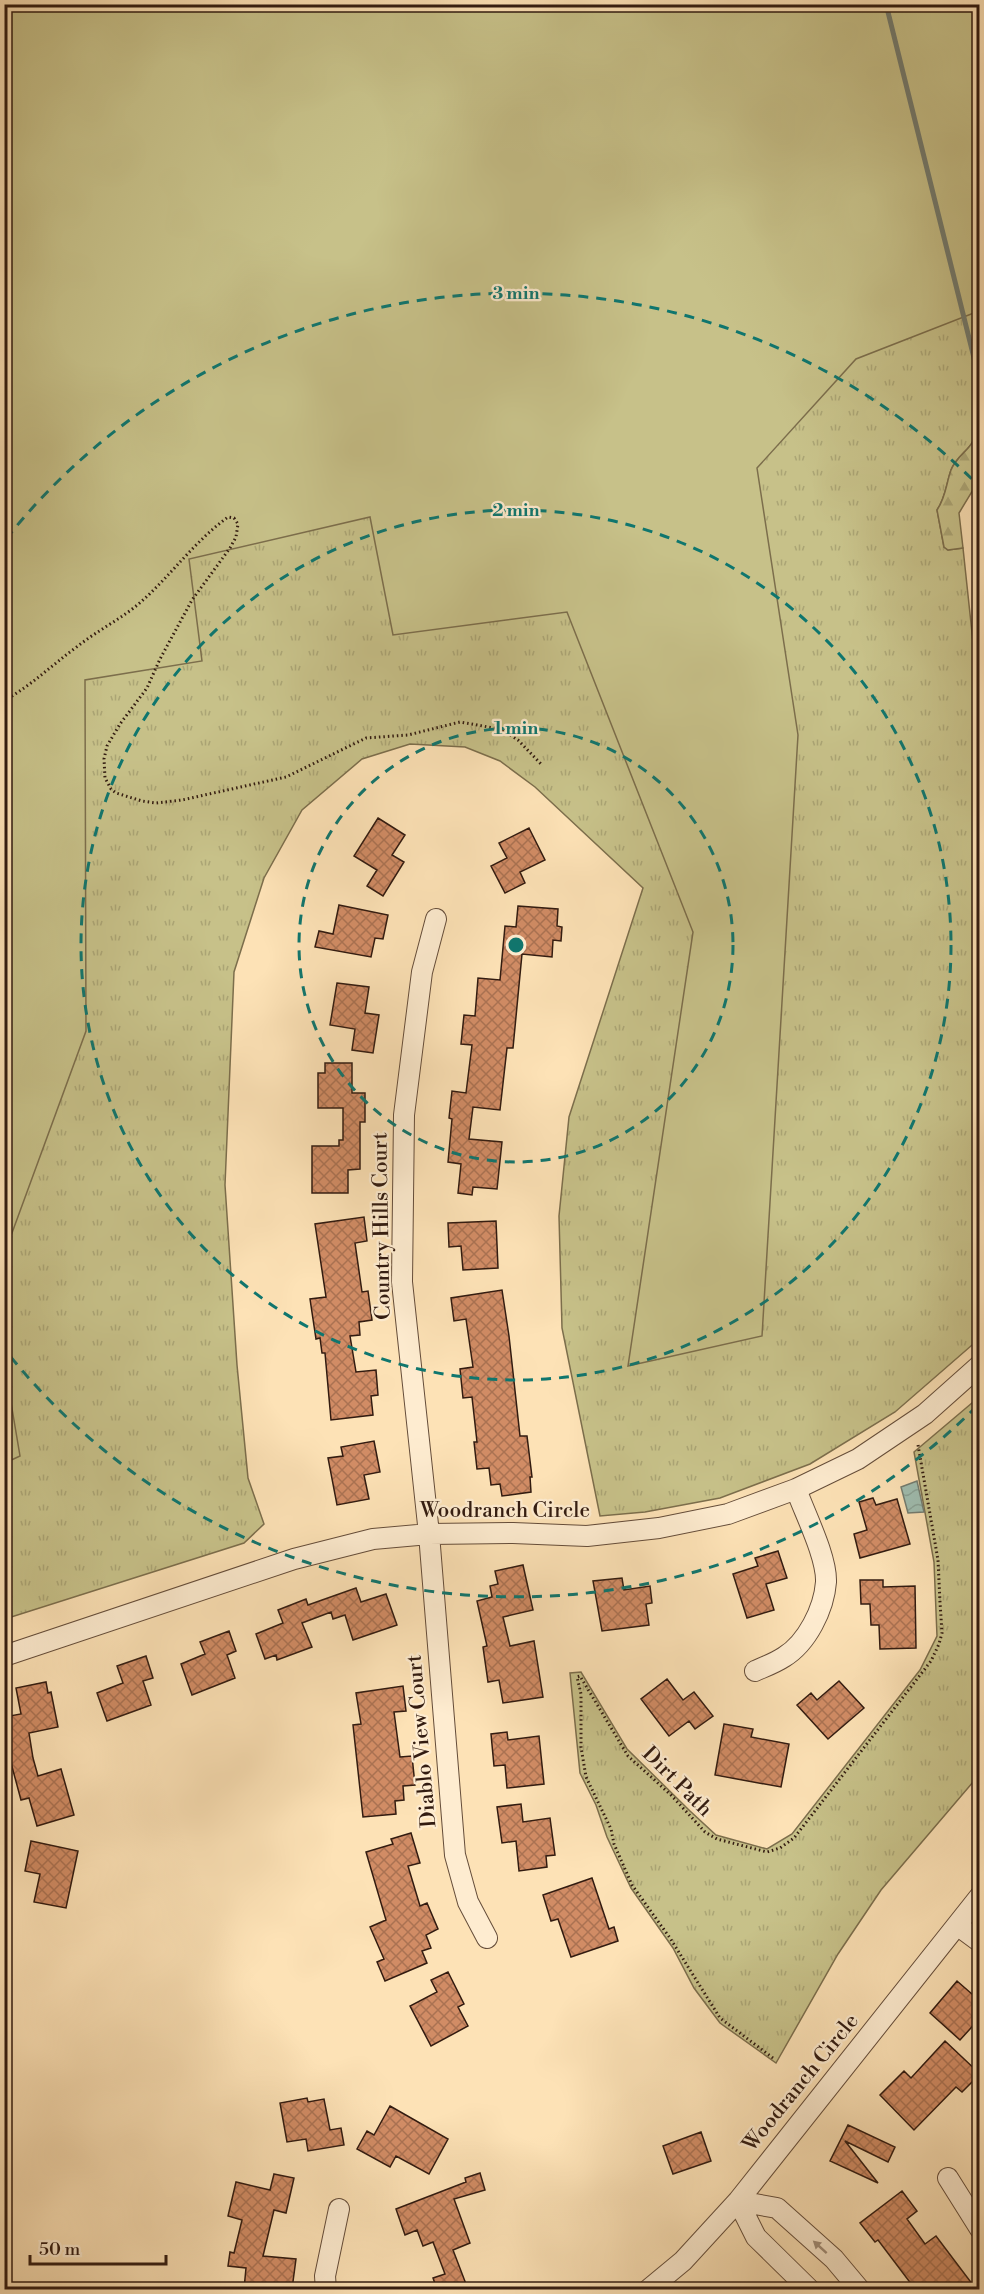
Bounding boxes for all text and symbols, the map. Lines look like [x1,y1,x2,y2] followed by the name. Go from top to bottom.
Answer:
[493,282,539,305] text: 3 min
[492,499,540,522] text: 2 min
[494,717,538,740] text: 1 min
[506,935,526,955] centre of rings
[367,1131,397,1320] street label: Country Hills Court
[419,1498,590,1524] street label: Woodranch Circle
[401,1653,443,1829] street label: Diablo View Court
[636,1741,718,1823] street label: Dirt Path
[737,2009,865,2158] street label: Woodranch Circle
[30,2228,166,2266] scale bar
[39,2238,81,2261] text: 50 m
[813,2241,828,2254] one-way arrow

